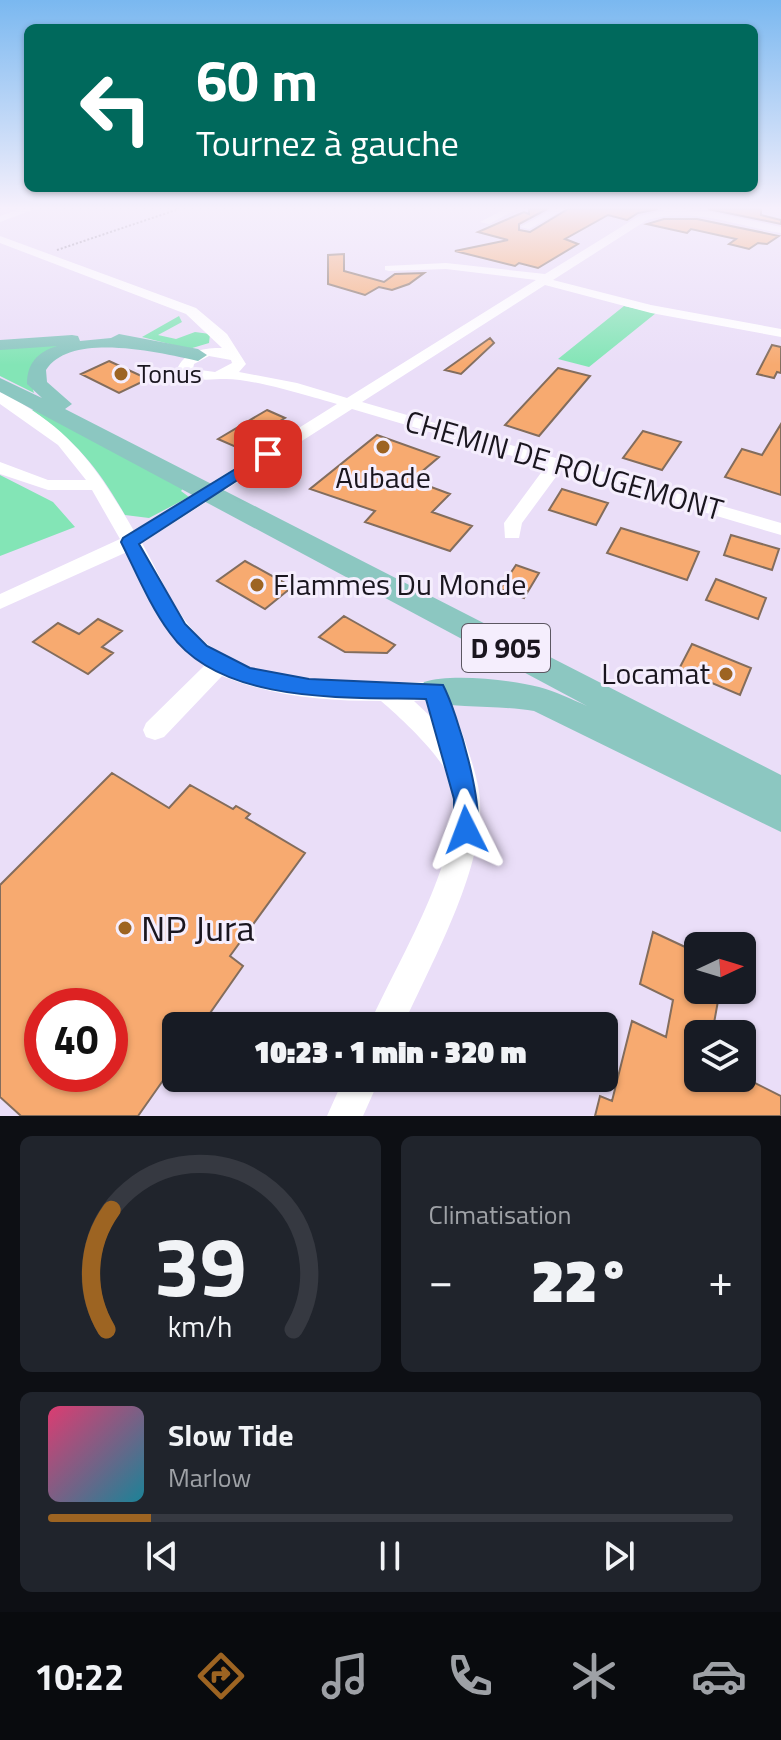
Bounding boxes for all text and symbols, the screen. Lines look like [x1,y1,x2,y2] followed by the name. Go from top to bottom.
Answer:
[196,38,318,123] text: 60 m
[64,56,168,160] icon: left
[196,115,459,170] text: Tournez à gauche
[137,354,202,393] place label: Tonus
[112,365,130,383] marker: Tonus
[400,398,729,533] street label: CHEMIN DE ROUGEMONT
[234,420,302,488] pin
[246,432,290,476] icon: arrive
[374,438,392,456] marker: Aubade
[335,454,431,500] place label: Aubade
[273,561,527,607] place label: Flammes Du Monde
[248,576,266,594] marker: Flammes Du Monde
[462,624,550,672] road number: D 905
[601,650,710,696] place label: Locamat
[717,665,735,683] marker: Locamat
[424,788,508,872] position arrow
[141,900,255,955] place label: NP Jura
[116,919,134,937] marker: NP Jura
[684,932,756,1004] north arrow
[684,932,756,1092] map controls
[24,988,128,1092] speed limit sign: 40
[684,1020,756,1092] button: layers
[254,1029,526,1075] text: 10:23 · 1 min · 320 m
[429,1195,572,1234] text: Climatisation
[154,1202,247,1328] text: 39
[531,1234,630,1325] text: 22°
[429,1246,453,1313] text: −
[708,1246,733,1313] text: +
[168,1305,233,1348] text: km/h
[168,1412,293,1458] text: Slow Tide
[168,1458,251,1497] text: Marlow
[140,1534,184,1578] icon: previous
[368,1534,412,1578] icon: pause
[597,1534,641,1578] icon: next
[193,1648,249,1704] icon: directions
[317,1648,373,1704] icon: music
[442,1648,498,1704] icon: phone
[566,1648,622,1704] icon: climate
[691,1648,747,1704] icon: car
[34,1649,124,1704] text: 10:22

